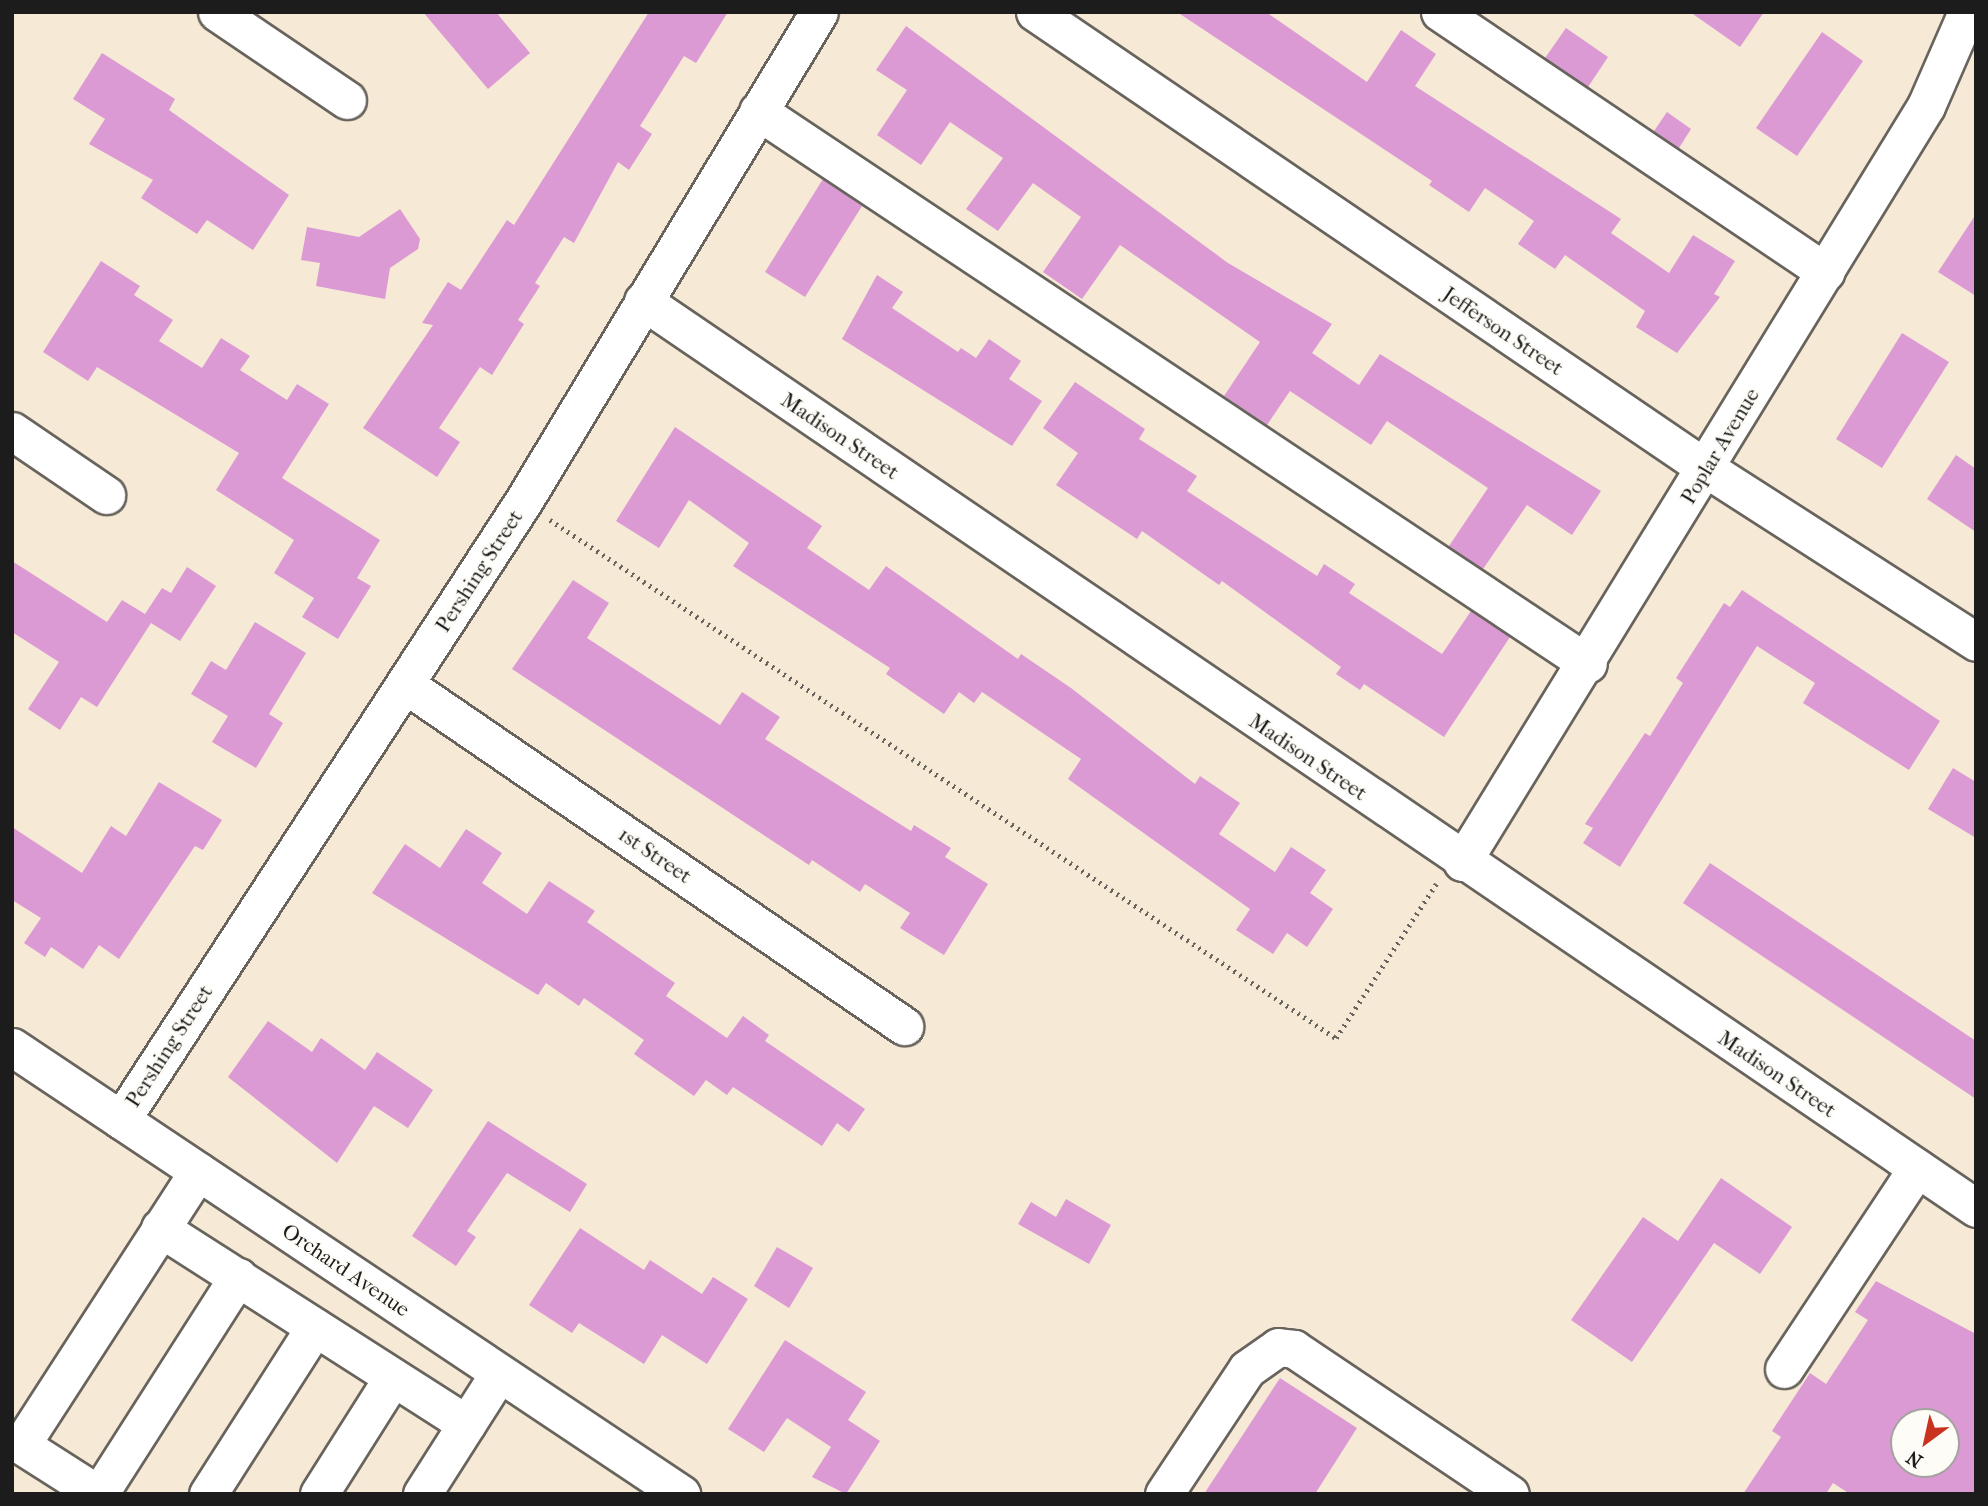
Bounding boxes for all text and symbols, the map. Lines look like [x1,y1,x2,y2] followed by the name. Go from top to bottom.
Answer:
[1438,281,1568,381] street label: Jefferson Street
[1676,383,1764,509] street label: Poplar Avenue
[776,387,904,485] street label: Madison Street
[430,505,528,637] street label: Pershing Street
[1244,708,1372,806] street label: Madison Street
[614,821,696,889] street label: 1st Street
[120,980,218,1112] street label: Pershing Street
[1713,1025,1841,1123] street label: Madison Street
[277,1218,415,1322] street label: Orchard Avenue
[1890,1408,1960,1478] north arrow
[1903,1446,1927,1472] text: N

